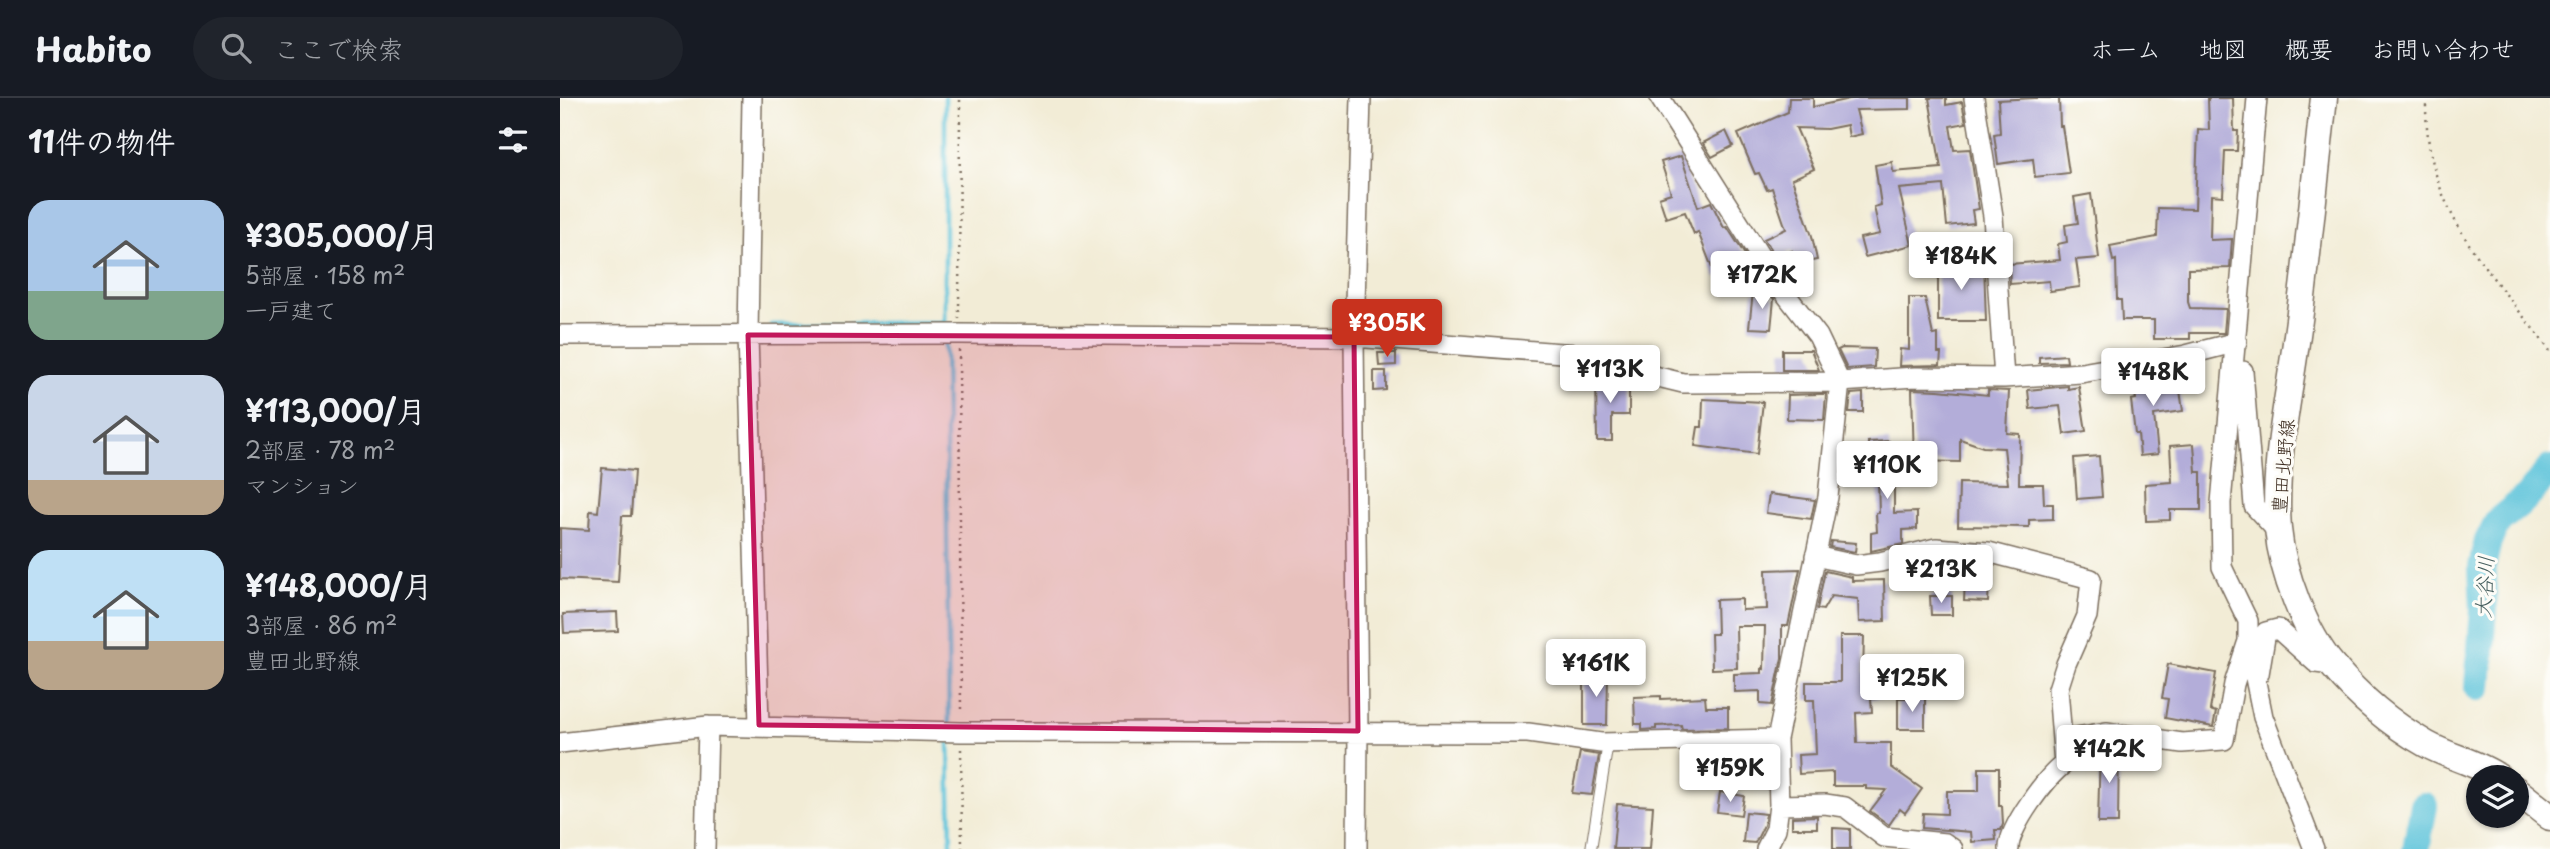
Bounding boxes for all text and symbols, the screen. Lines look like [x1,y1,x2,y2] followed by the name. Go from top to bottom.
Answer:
[193,17,683,80] search box
[35,23,151,73] text: Habito
[217,29,255,67] icon: search
[273,29,403,68] text: ここで検索
[2090,30,2161,66] text: ホーム
[2199,30,2247,66] text: 地図
[2285,30,2333,66] text: 概要
[2371,30,2515,66] text: お問い合わせ
[28,118,175,163] text: 11件の物件
[494,121,532,159] icon: filters
[245,212,439,257] text: ¥305,000/月
[84,228,168,312] icon: home
[1912,232,2010,292] pin: ¥184K
[1925,237,1997,272] text: ¥184K
[1713,252,1811,311] pin: ¥172K
[1727,256,1797,291] text: ¥172K
[245,257,405,292] text: 5部屋 · 158 m²
[245,292,337,327] text: 一戸建て
[1338,300,1436,359] pin: ¥305K
[1348,304,1426,339] text: ¥305K
[1561,345,1659,405] pin: ¥113K
[2104,348,2202,408] pin: ¥148K
[1576,350,1644,385] text: ¥113K
[2117,353,2189,388] text: ¥148K
[245,387,426,432] text: ¥113,000/月
[84,403,168,487] icon: home
[2264,417,2300,514] street label: 豊田北野線
[245,432,395,467] text: 2部屋 · 78 m²
[1838,442,1936,501] pin: ¥110K
[1853,446,1922,481] text: ¥110K
[245,467,359,502] text: マンション
[1892,546,1990,605] pin: ¥213K
[1905,550,1977,585] text: ¥213K
[2465,555,2501,619] water label: 大谷川
[245,562,432,607] text: ¥148,000/月
[84,578,168,662] icon: home
[245,607,397,642] text: 3部屋 · 86 m²
[1547,640,1645,699] pin: ¥161K
[245,642,360,677] text: 豊田北野線
[1562,644,1630,679] text: ¥161K
[1863,654,1961,714] pin: ¥125K
[1876,659,1948,694] text: ¥125K
[2060,726,2158,785] pin: ¥142K
[2073,730,2145,765] text: ¥142K
[1681,744,1779,804] pin: ¥159K
[1695,749,1765,784] text: ¥159K
[2466,765,2529,828] map controls
[2466,765,2529,828] button: layers

